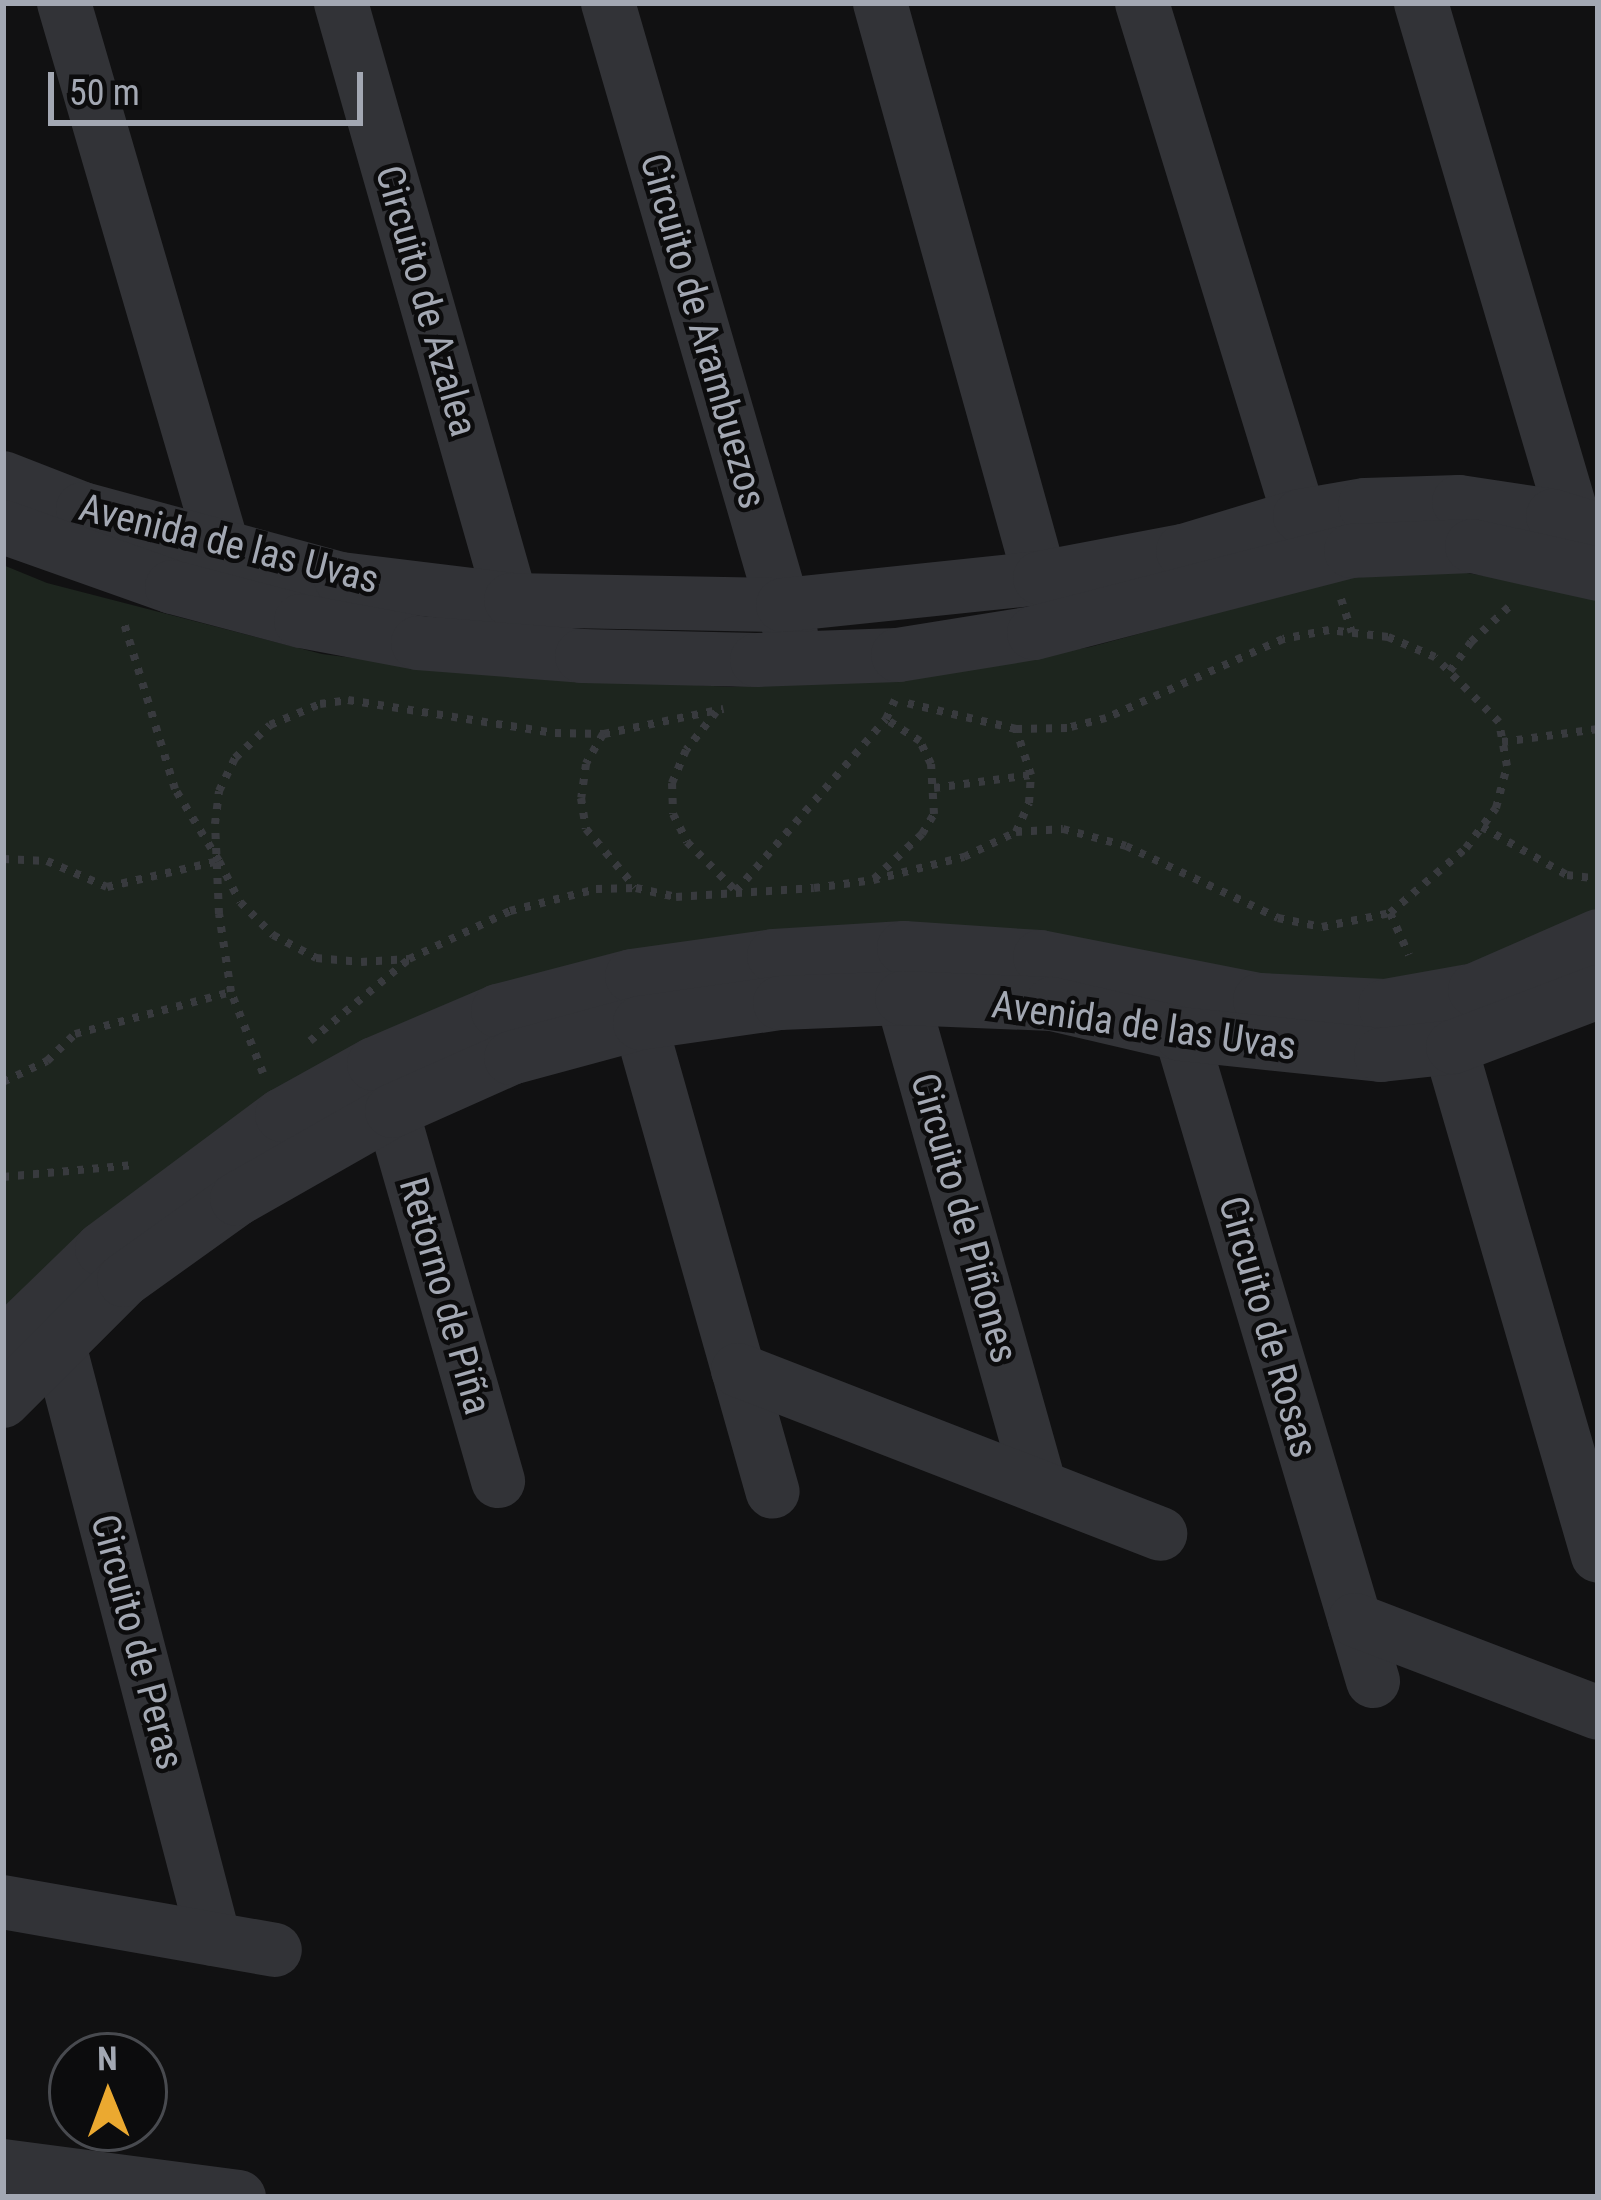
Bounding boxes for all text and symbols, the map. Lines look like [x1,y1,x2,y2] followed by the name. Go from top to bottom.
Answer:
[54,48,369,122] scale bar
[69,72,140,114] text: 50 m
[630,148,776,514] street label: Circuito de Arambuezos
[365,160,487,442] street label: Circuito de Azalea
[75,484,383,604] street label: Avenida de las Uvas
[989,981,1299,1071] street label: Avenida de las Uvas
[900,1068,1028,1368] street label: Circuito de Piñones
[389,1172,501,1420] street label: Retorno de Piña
[1208,1191,1328,1463] street label: Circuito de Rosas
[81,1509,193,1775] street label: Circuito de Peras
[48,2032,168,2152] north arrow
[97,2039,118,2078] text: N

